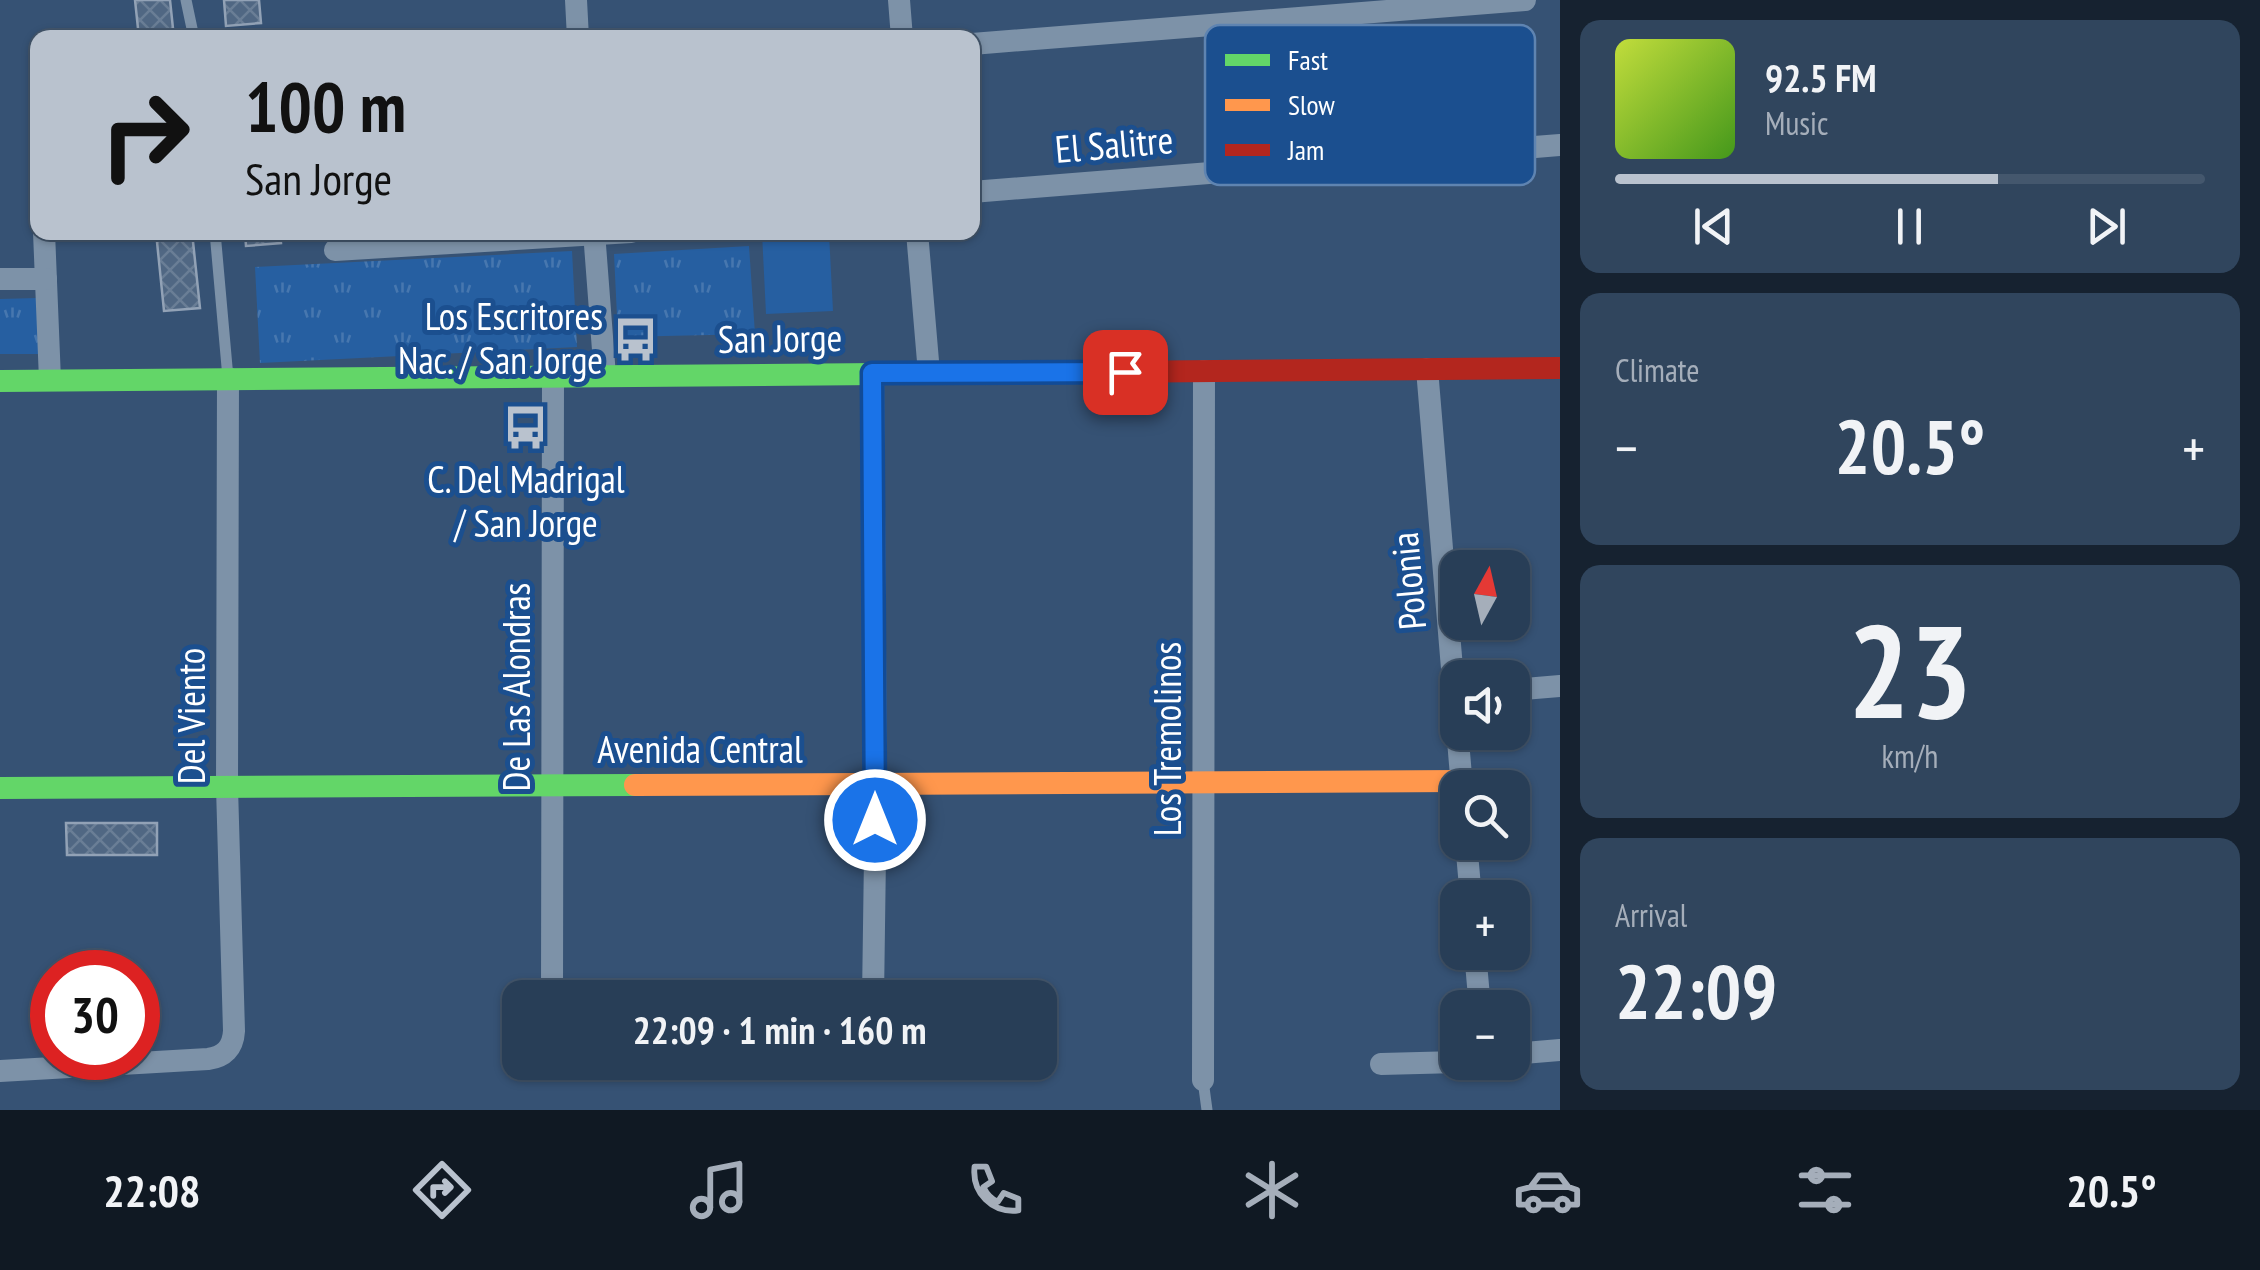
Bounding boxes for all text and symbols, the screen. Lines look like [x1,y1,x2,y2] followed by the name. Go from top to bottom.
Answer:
[1205,25,1535,185] legend
[1288,41,1328,78] text: Fast
[1765,53,1877,102] text: 92.5 FM
[245,61,406,151] text: 100 m
[80,70,210,200] icon: right
[1288,86,1335,123] text: Slow
[1765,102,1828,144] text: Music
[1053,114,1175,173] street label: El Salitre
[1287,131,1324,168] text: Jam
[245,149,392,207] text: San Jorge
[1686,199,1741,254] icon: previous
[1882,199,1937,254] icon: pause
[2079,199,2134,254] icon: next
[398,291,603,384] place label: Los Escritores Nac. / San Jorge
[717,312,843,363] street label: San Jorge
[612,315,660,363] bus stop icon: Los Escritores Nac. / San Jorge
[1083,330,1168,415] pin
[1098,345,1153,400] icon: arrive
[1615,349,1699,391] text: Climate
[1835,398,1985,495] text: 20.5°
[502,404,550,452] bus stop icon: C. Del Madrigal / San Jorge
[1615,412,1638,483] text: −
[2182,412,2205,483] text: +
[427,454,625,547] place label: C. Del Madrigal / San Jorge
[1379,530,1436,632] street label: Polonia
[1440,550,1530,640] north arrow
[1440,550,1530,1080] map controls
[491,583,540,791] street label: De Las Alondras
[1848,586,1972,754] text: 23
[1142,642,1191,836] street label: Los Tremolinos
[166,648,215,784] street label: Del Viento
[1440,660,1530,750] button: sound
[597,724,803,773] street label: Avenida Central
[1882,735,1938,777] text: km/h
[823,768,927,872] position arrow
[1440,770,1530,860] button: search
[1440,880,1530,970] button: +
[1615,894,1687,936] text: Arrival
[1615,943,1777,1040] text: 22:09
[30,950,160,1080] speed limit sign: 30
[1440,990,1530,1080] button: −
[633,1005,926,1054] text: 22:09 · 1 min · 160 m
[407,1155,477,1225] icon: directions
[684,1155,754,1225] icon: music
[960,1155,1030,1225] icon: phone
[1237,1155,1307,1225] icon: climate
[1513,1155,1583,1225] icon: car
[1790,1155,1860,1225] icon: filters
[103,1161,201,1219] text: 22:08
[2066,1161,2157,1219] text: 20.5°

